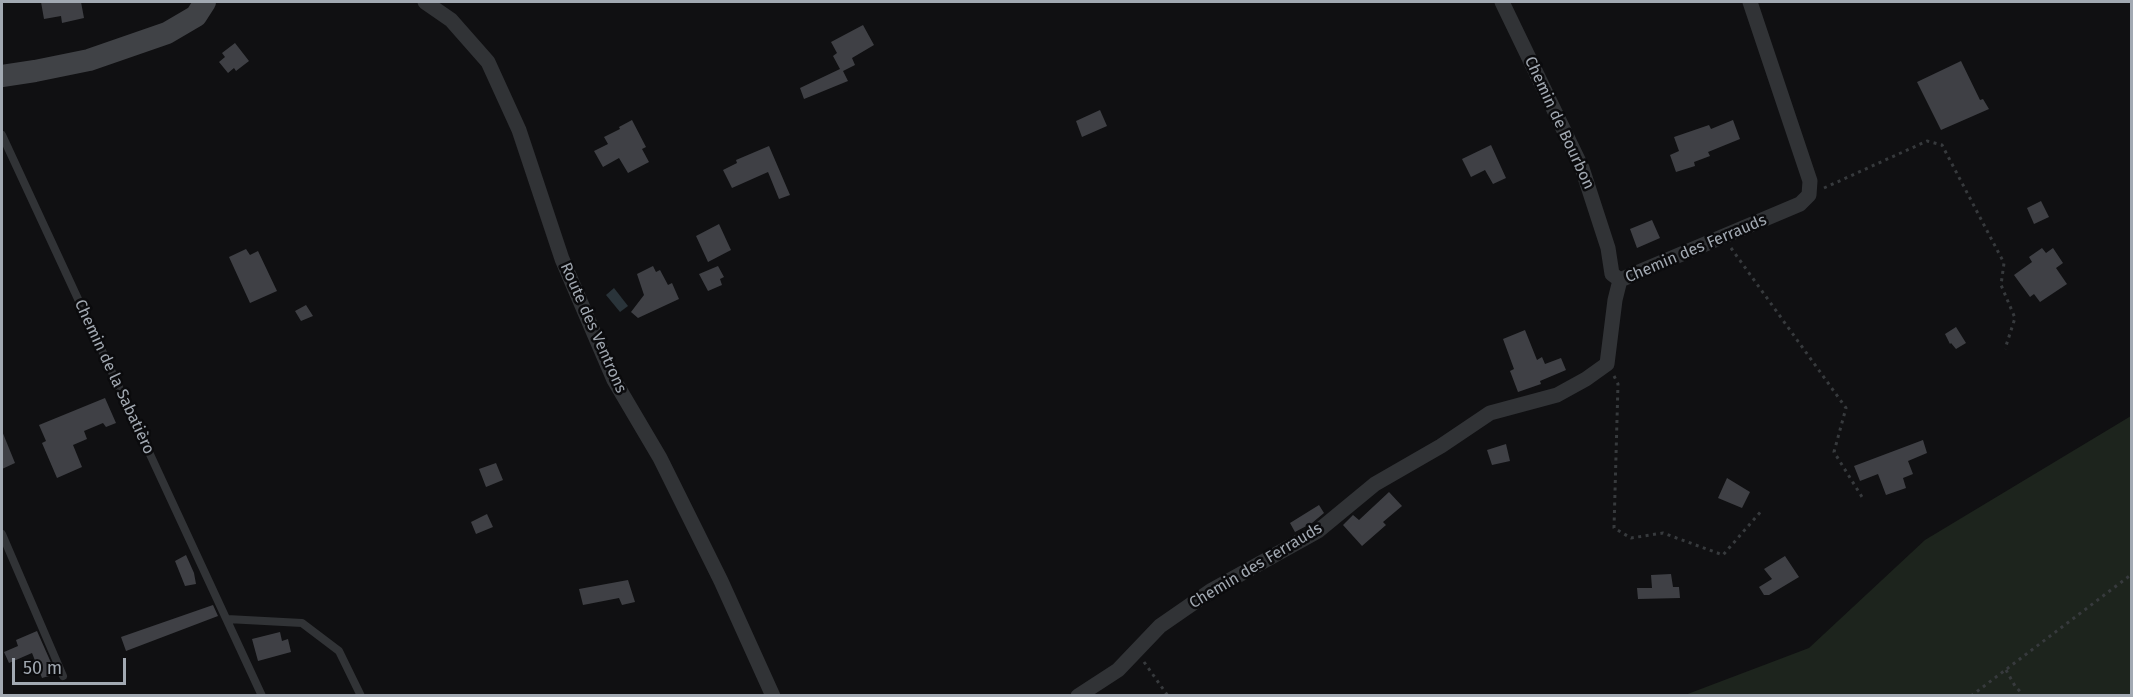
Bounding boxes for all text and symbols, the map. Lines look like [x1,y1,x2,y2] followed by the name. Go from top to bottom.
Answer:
[1520,54,1598,192] street label: Chemin de Bourbon
[1622,211,1770,287] street label: Chemin des Ferrauds
[556,260,630,396] street label: Route des Ventrons
[70,297,158,457] street label: Chemin de la Sabatièro
[1186,519,1326,613] street label: Chemin des Ferrauds
[15,646,129,684] scale bar
[23,657,62,679] text: 50 m

